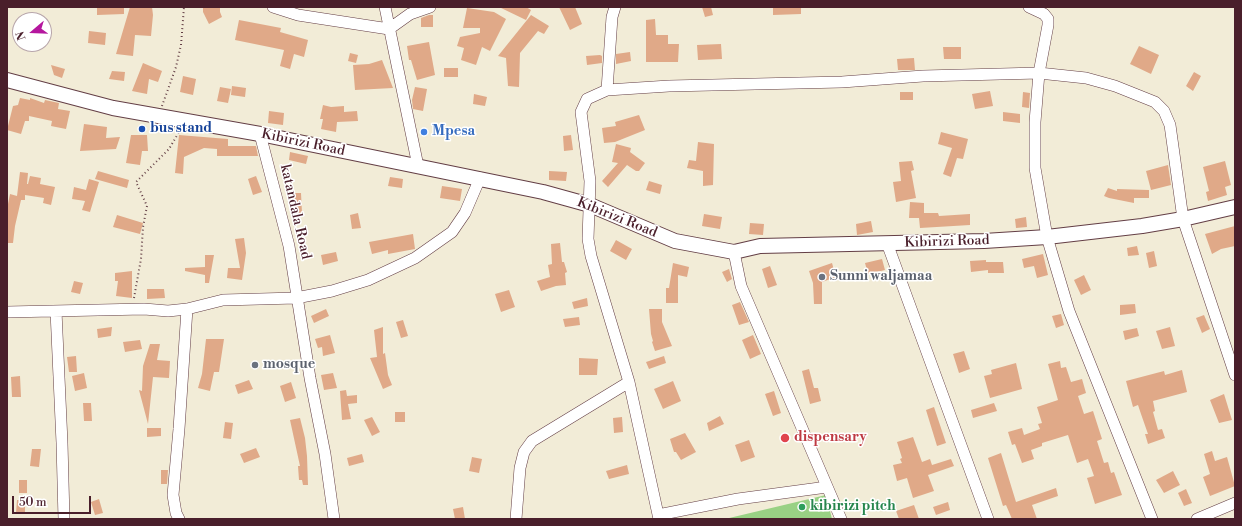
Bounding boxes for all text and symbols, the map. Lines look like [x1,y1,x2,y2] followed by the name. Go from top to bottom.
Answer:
[12,12,52,52] north arrow
[14,29,30,42] text: N
[150,121,212,137] place label: bus stand
[137,124,147,134] marker: bus stand
[432,124,475,140] place label: Mpesa
[260,126,346,160] street label: Kibirizi Road
[419,127,429,137] marker: Mpesa
[276,163,314,261] street label: katandala Road
[574,194,660,242] street label: Kibirizi Road
[904,232,990,252] street label: Kibirizi Road
[830,269,932,285] place label: Sunni waljamaa
[817,272,827,282] marker: Sunni waljamaa
[263,357,315,373] place label: mosque
[250,360,260,370] marker: mosque
[794,430,866,446] place label: dispensary
[779,432,791,444] marker: dispensary
[14,488,93,514] scale bar
[19,495,47,510] text: 50 m
[810,499,896,515] place label: kibirizi pitch
[797,502,807,512] marker: kibirizi pitch

